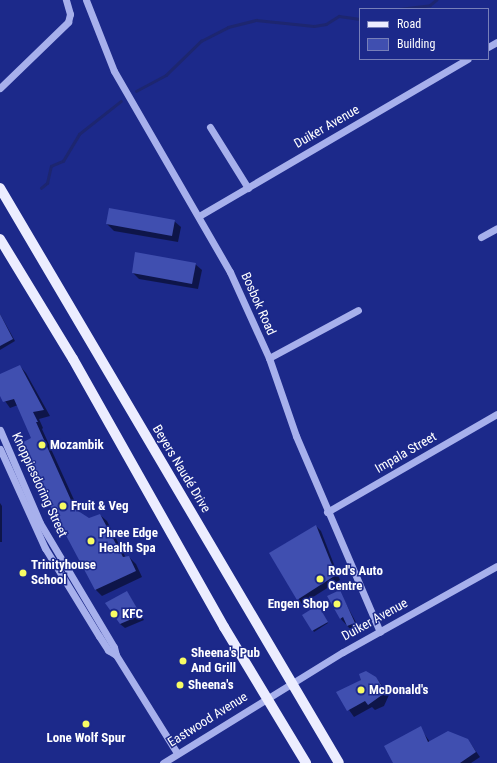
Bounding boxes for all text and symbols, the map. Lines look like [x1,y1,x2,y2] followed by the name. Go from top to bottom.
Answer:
[359,8,489,60] legend
[397,17,421,31] text: Road
[397,37,435,51] text: Building
[292,102,362,152] street label: Duiker Avenue
[237,270,279,338] street label: Bosbok Road
[149,422,213,516] street label: Beyers Naudé Drive
[373,429,439,477] street label: Impala Street
[8,430,70,540] street label: Knoppiesdoring Street
[50,437,104,453] place label: Mozambik
[37,440,47,450] marker: Mozambik
[71,498,128,514] place label: Fruit & Veg
[58,501,68,511] marker: Fruit & Veg
[99,526,158,557] place label: Phree Edge Health Spa
[86,536,96,546] marker: Phree Edge Health Spa
[31,558,96,589] place label: Trinityhouse School
[328,564,383,595] place label: Rod's Auto Centre
[18,568,28,578] marker: Trinityhouse School
[315,574,325,584] marker: Rod's Auto Centre
[268,596,329,612] place label: Engen Shop
[339,596,411,644] street label: Duiker Avenue
[332,599,342,609] marker: Engen Shop
[122,606,143,622] place label: KFC
[109,609,119,619] marker: KFC
[191,646,260,677] place label: Sheena's Pub And Grill
[178,656,188,666] marker: Sheena's Pub And Grill
[188,677,234,693] place label: Sheena's
[175,680,185,690] marker: Sheena's
[369,682,428,698] place label: McDonald's
[356,685,366,695] marker: McDonald's
[165,689,251,751] street label: Eastwood Avenue
[81,719,91,729] marker: Lone Wolf Spur
[47,730,125,746] place label: Lone Wolf Spur

